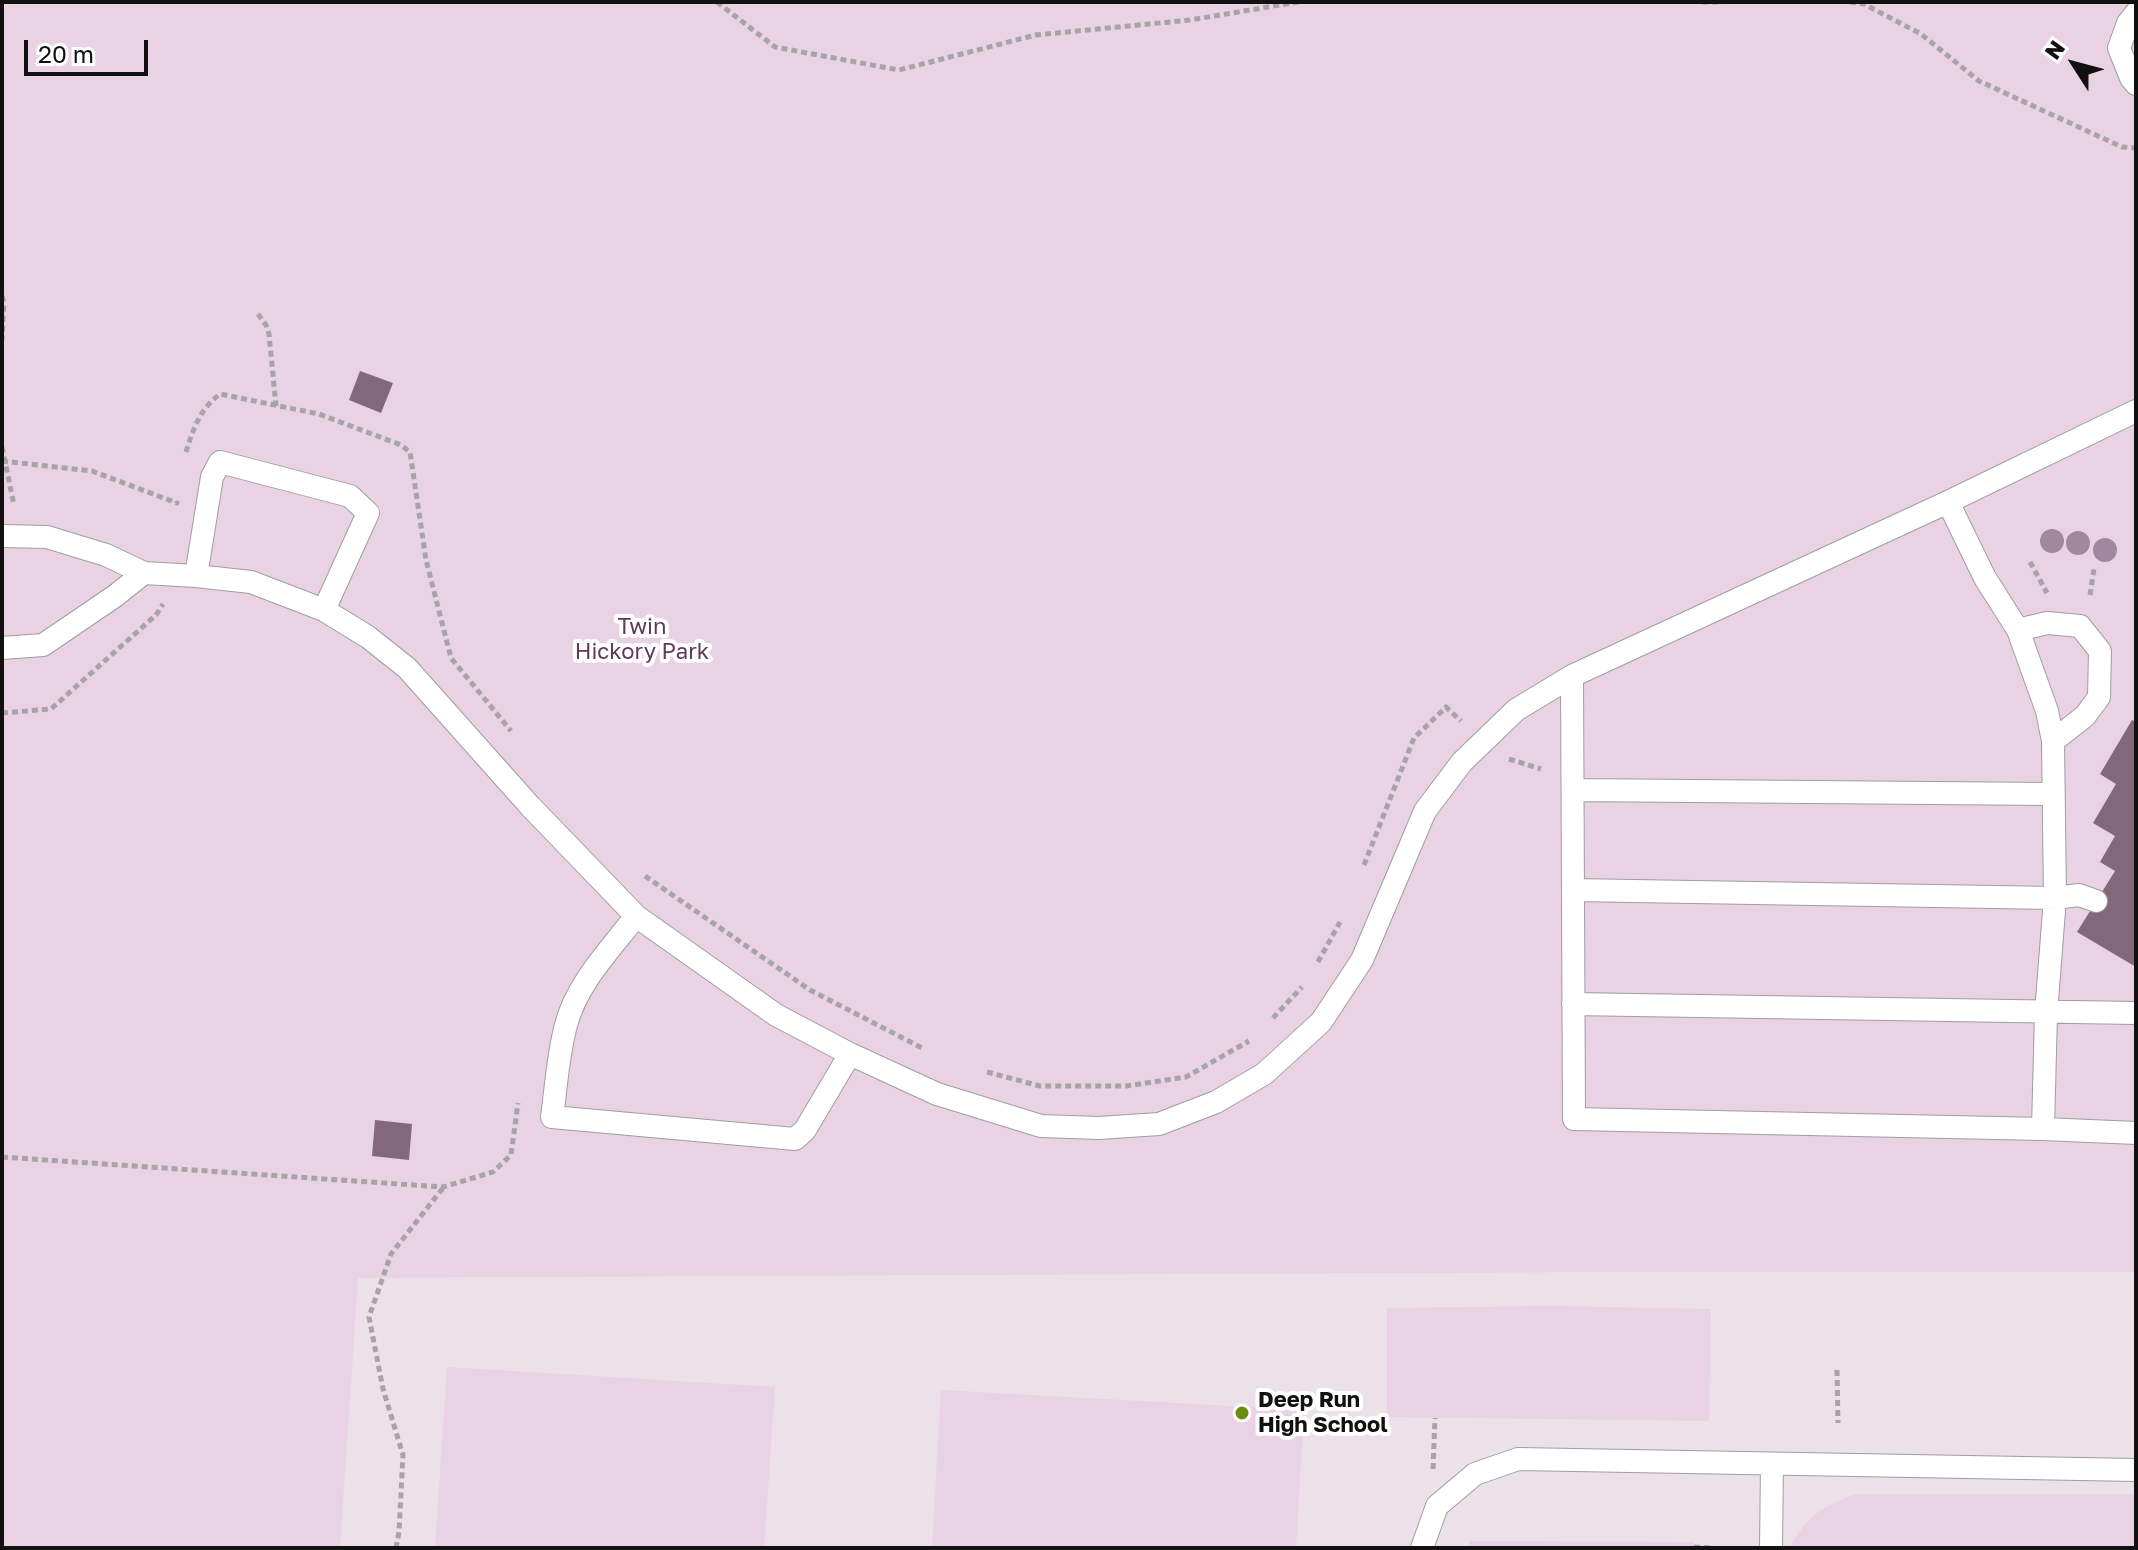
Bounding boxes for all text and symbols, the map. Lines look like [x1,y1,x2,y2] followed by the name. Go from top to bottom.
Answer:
[28,24,152,74] scale bar
[2034,24,2114,104] north arrow
[2038,35,2070,64] text: N
[38,39,94,68] text: 20 m
[575,614,709,666] park label: Twin Hickory Park
[1258,1387,1388,1438] place label: Deep Run High School
[1233,1404,1251,1422] marker: Deep Run High School

